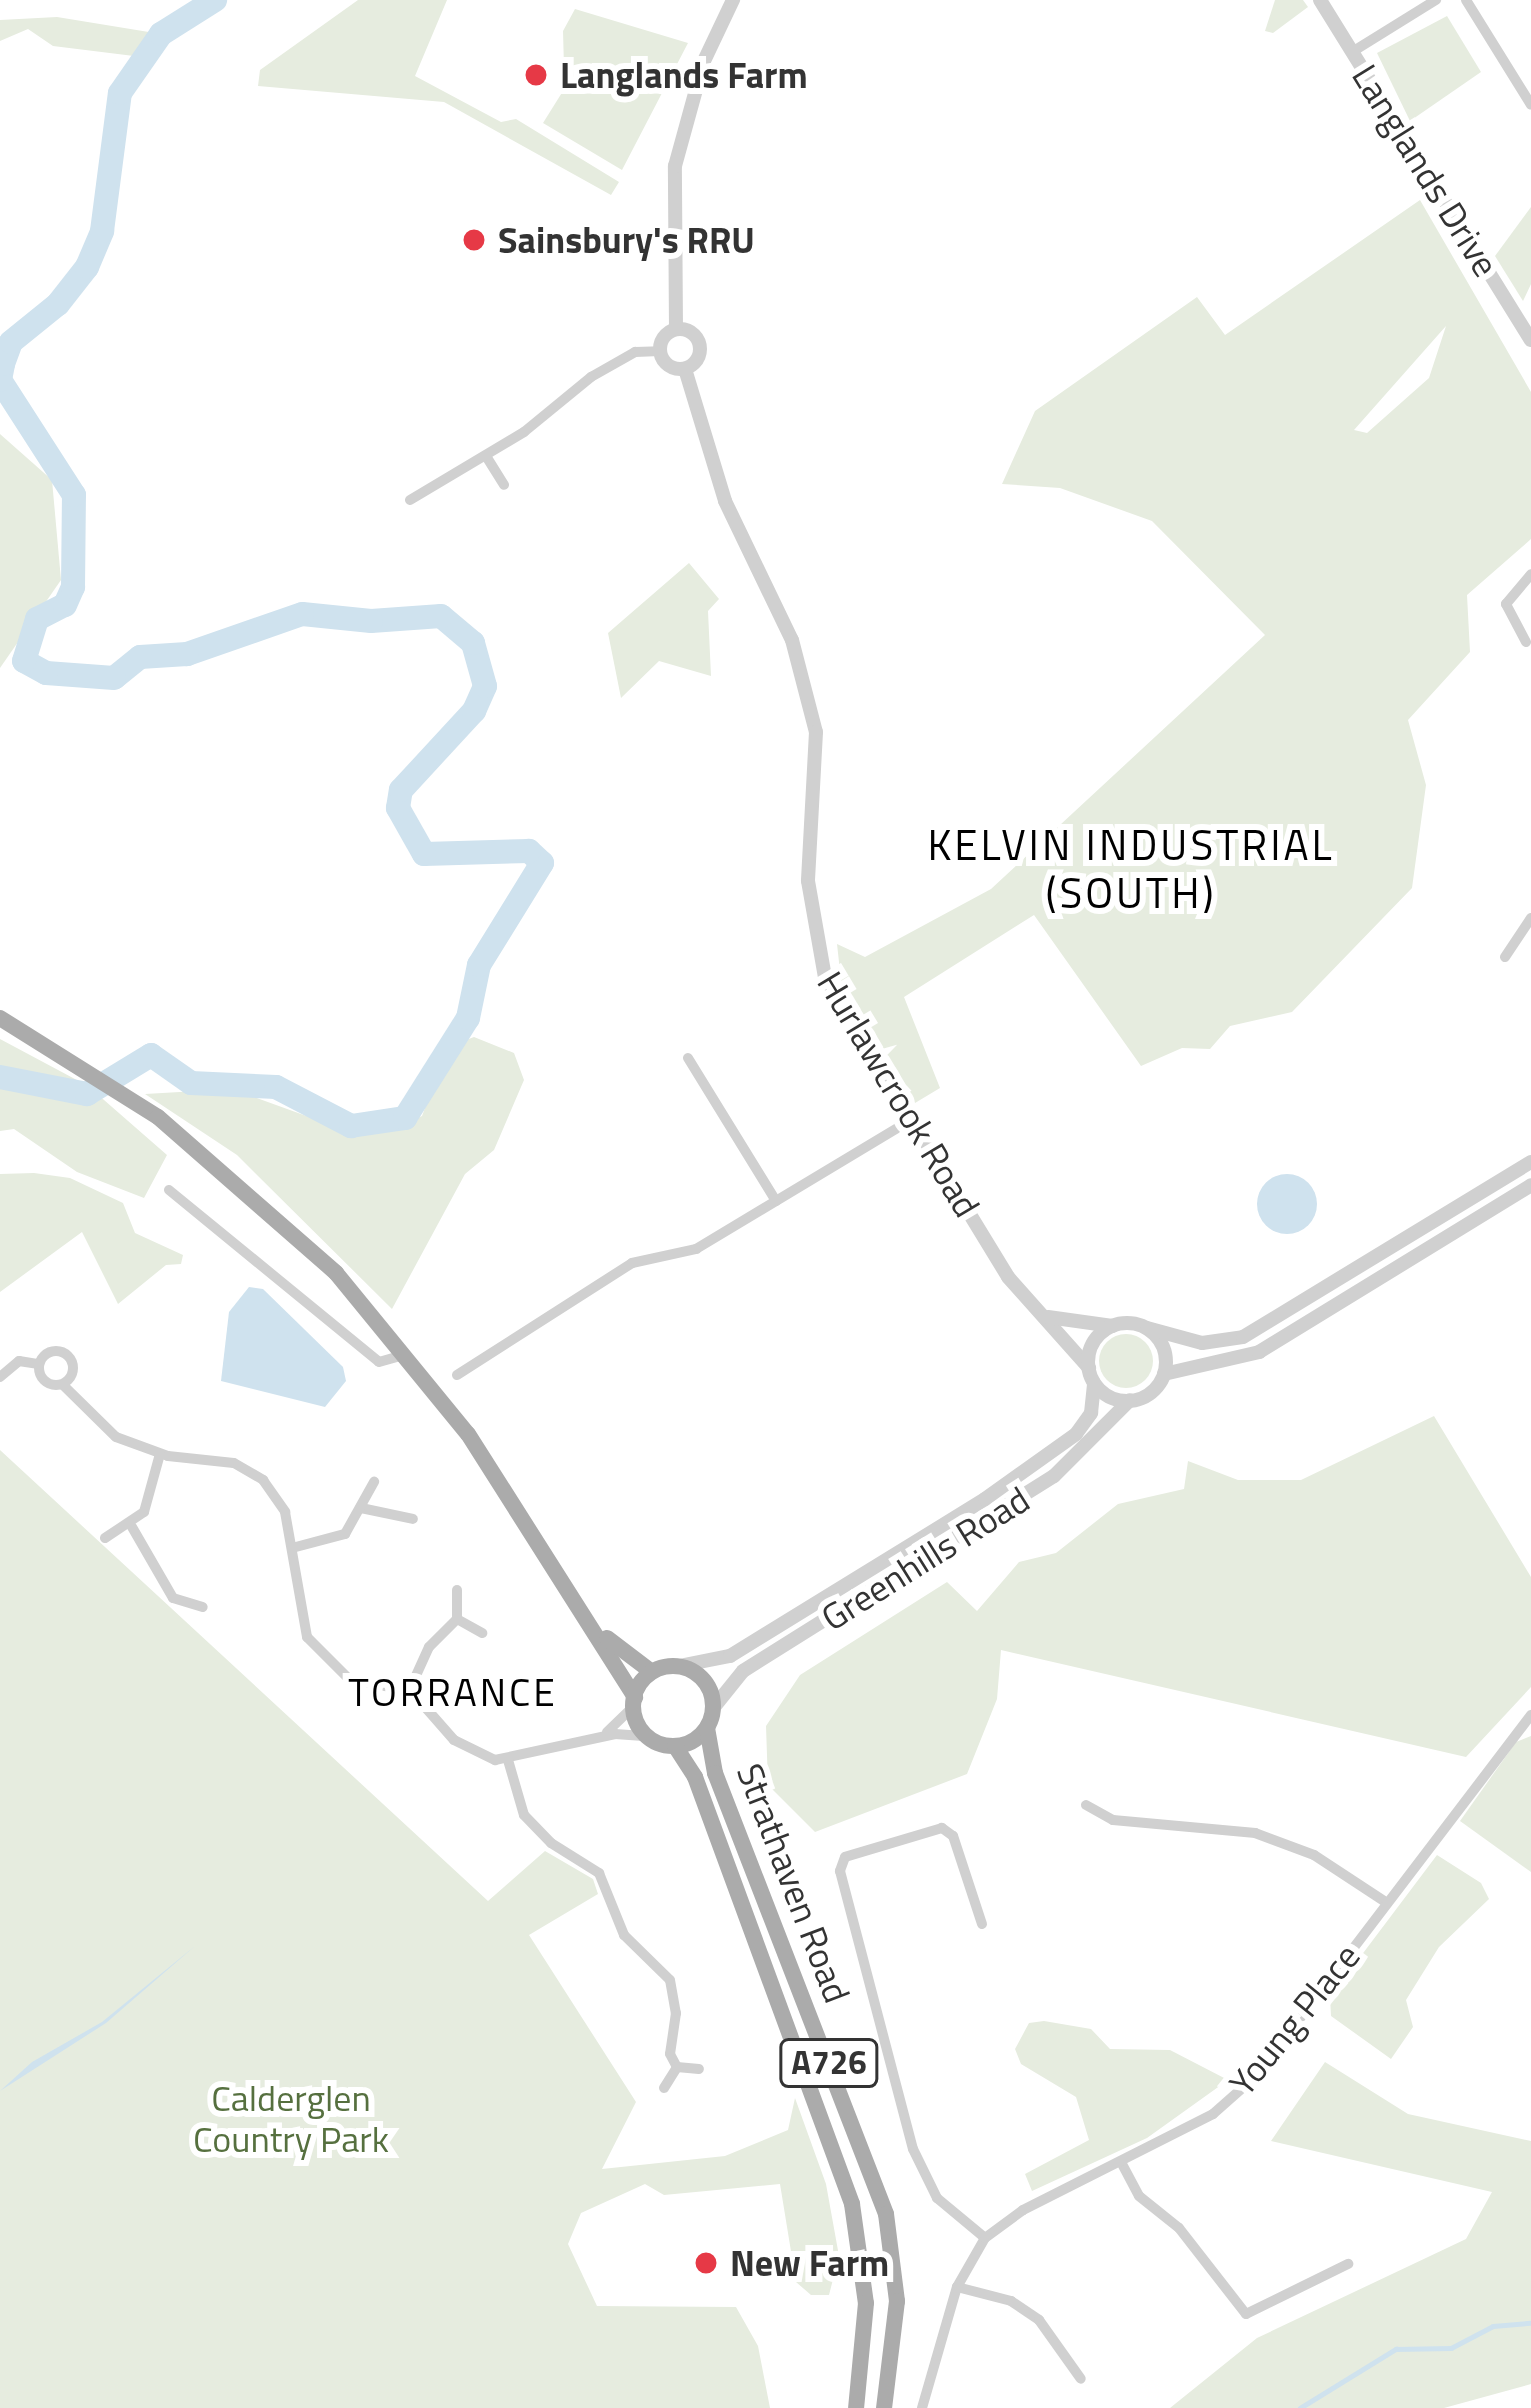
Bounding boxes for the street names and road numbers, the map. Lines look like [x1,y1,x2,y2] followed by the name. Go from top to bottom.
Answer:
[1344,56,1508,284] street label: Langlands Drive
[809,964,989,1224] street label: Hurlawcrook Road
[813,1477,1037,1639] street label: Greenhills Road
[729,1757,859,2009] street label: Strathaven Road
[1220,1935,1368,2103] street label: Young Place
[778,2036,880,2090] road number: A726

